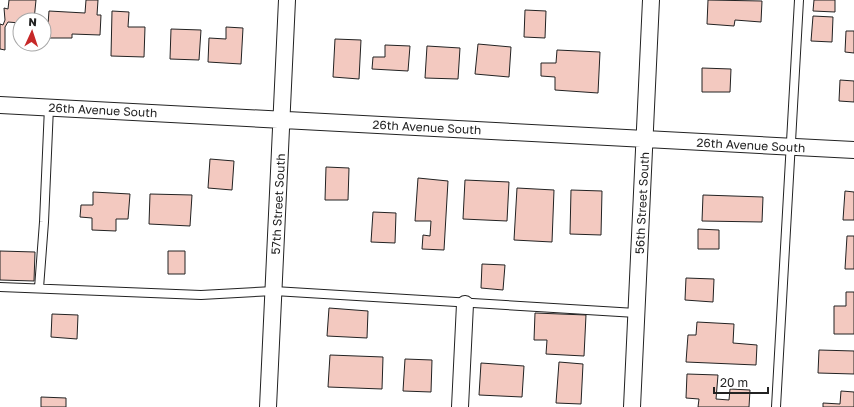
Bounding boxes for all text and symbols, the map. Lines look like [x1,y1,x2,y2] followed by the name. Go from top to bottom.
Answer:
[12,12,52,52] north arrow
[28,15,37,28] text: N
[48,100,158,120] street label: 26th Avenue South
[372,117,482,137] street label: 26th Avenue South
[696,135,806,155] street label: 26th Avenue South
[632,152,652,254] street label: 56th Street South
[268,153,288,255] street label: 57th Street South
[714,369,768,395] scale bar
[720,375,748,390] text: 20 m

